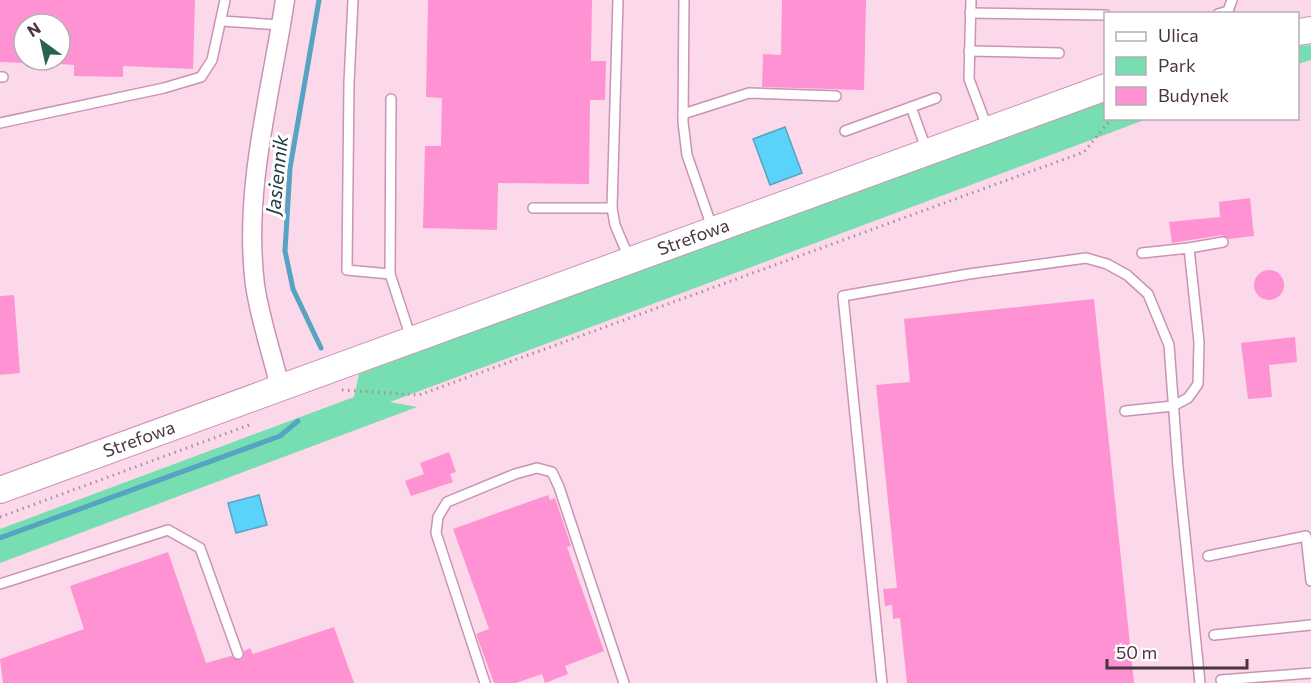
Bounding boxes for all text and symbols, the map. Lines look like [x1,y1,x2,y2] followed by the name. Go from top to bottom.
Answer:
[12,12,72,72] north arrow
[1104,12,1299,120] legend
[23,18,44,40] text: N
[1158,24,1199,46] text: Ulica
[1158,54,1196,76] text: Park
[1158,84,1229,106] text: Budynek
[260,133,292,218] water label: Jasiennik
[654,213,732,260] street label: Strefowa
[100,415,178,462] street label: Strefowa
[1107,632,1246,670] scale bar
[1116,641,1157,663] text: 50 m

